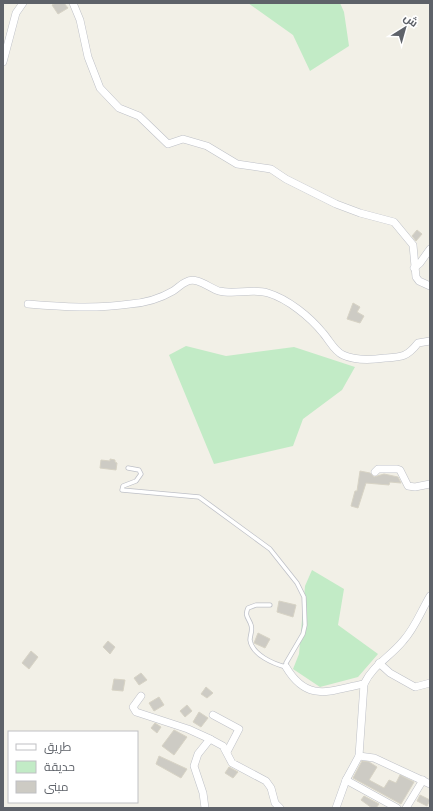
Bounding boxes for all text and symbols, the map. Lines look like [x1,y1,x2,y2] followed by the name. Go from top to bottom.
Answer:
[385,8,425,48] north arrow
[401,10,421,30] text: ش
[8,731,138,803] legend
[44,739,72,755] text: طريق
[44,759,75,775] text: حديقة
[44,779,69,795] text: مبنى

